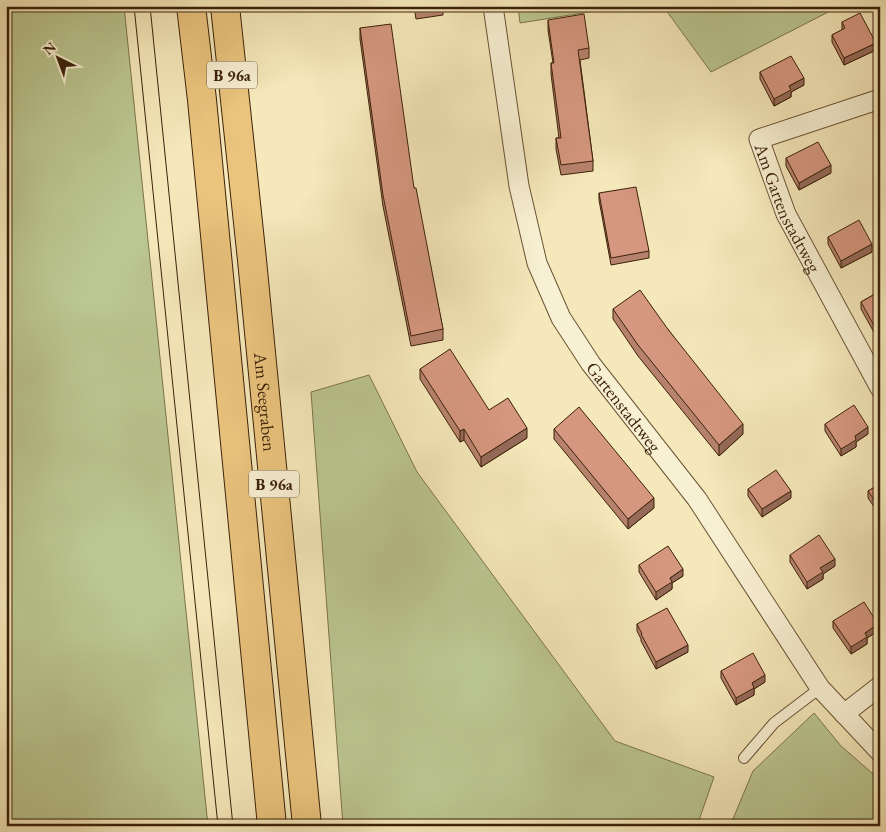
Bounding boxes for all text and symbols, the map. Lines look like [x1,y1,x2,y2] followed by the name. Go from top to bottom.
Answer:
[32,32,82,82] north arrow
[39,37,60,59] text: N
[207,62,257,88] road number: B 96a
[750,139,827,276] street label: Am Gartenstadtweg
[249,350,282,453] street label: Am Seegraben
[582,357,667,457] street label: Gartenstadtweg
[249,470,299,498] road number: B 96a

